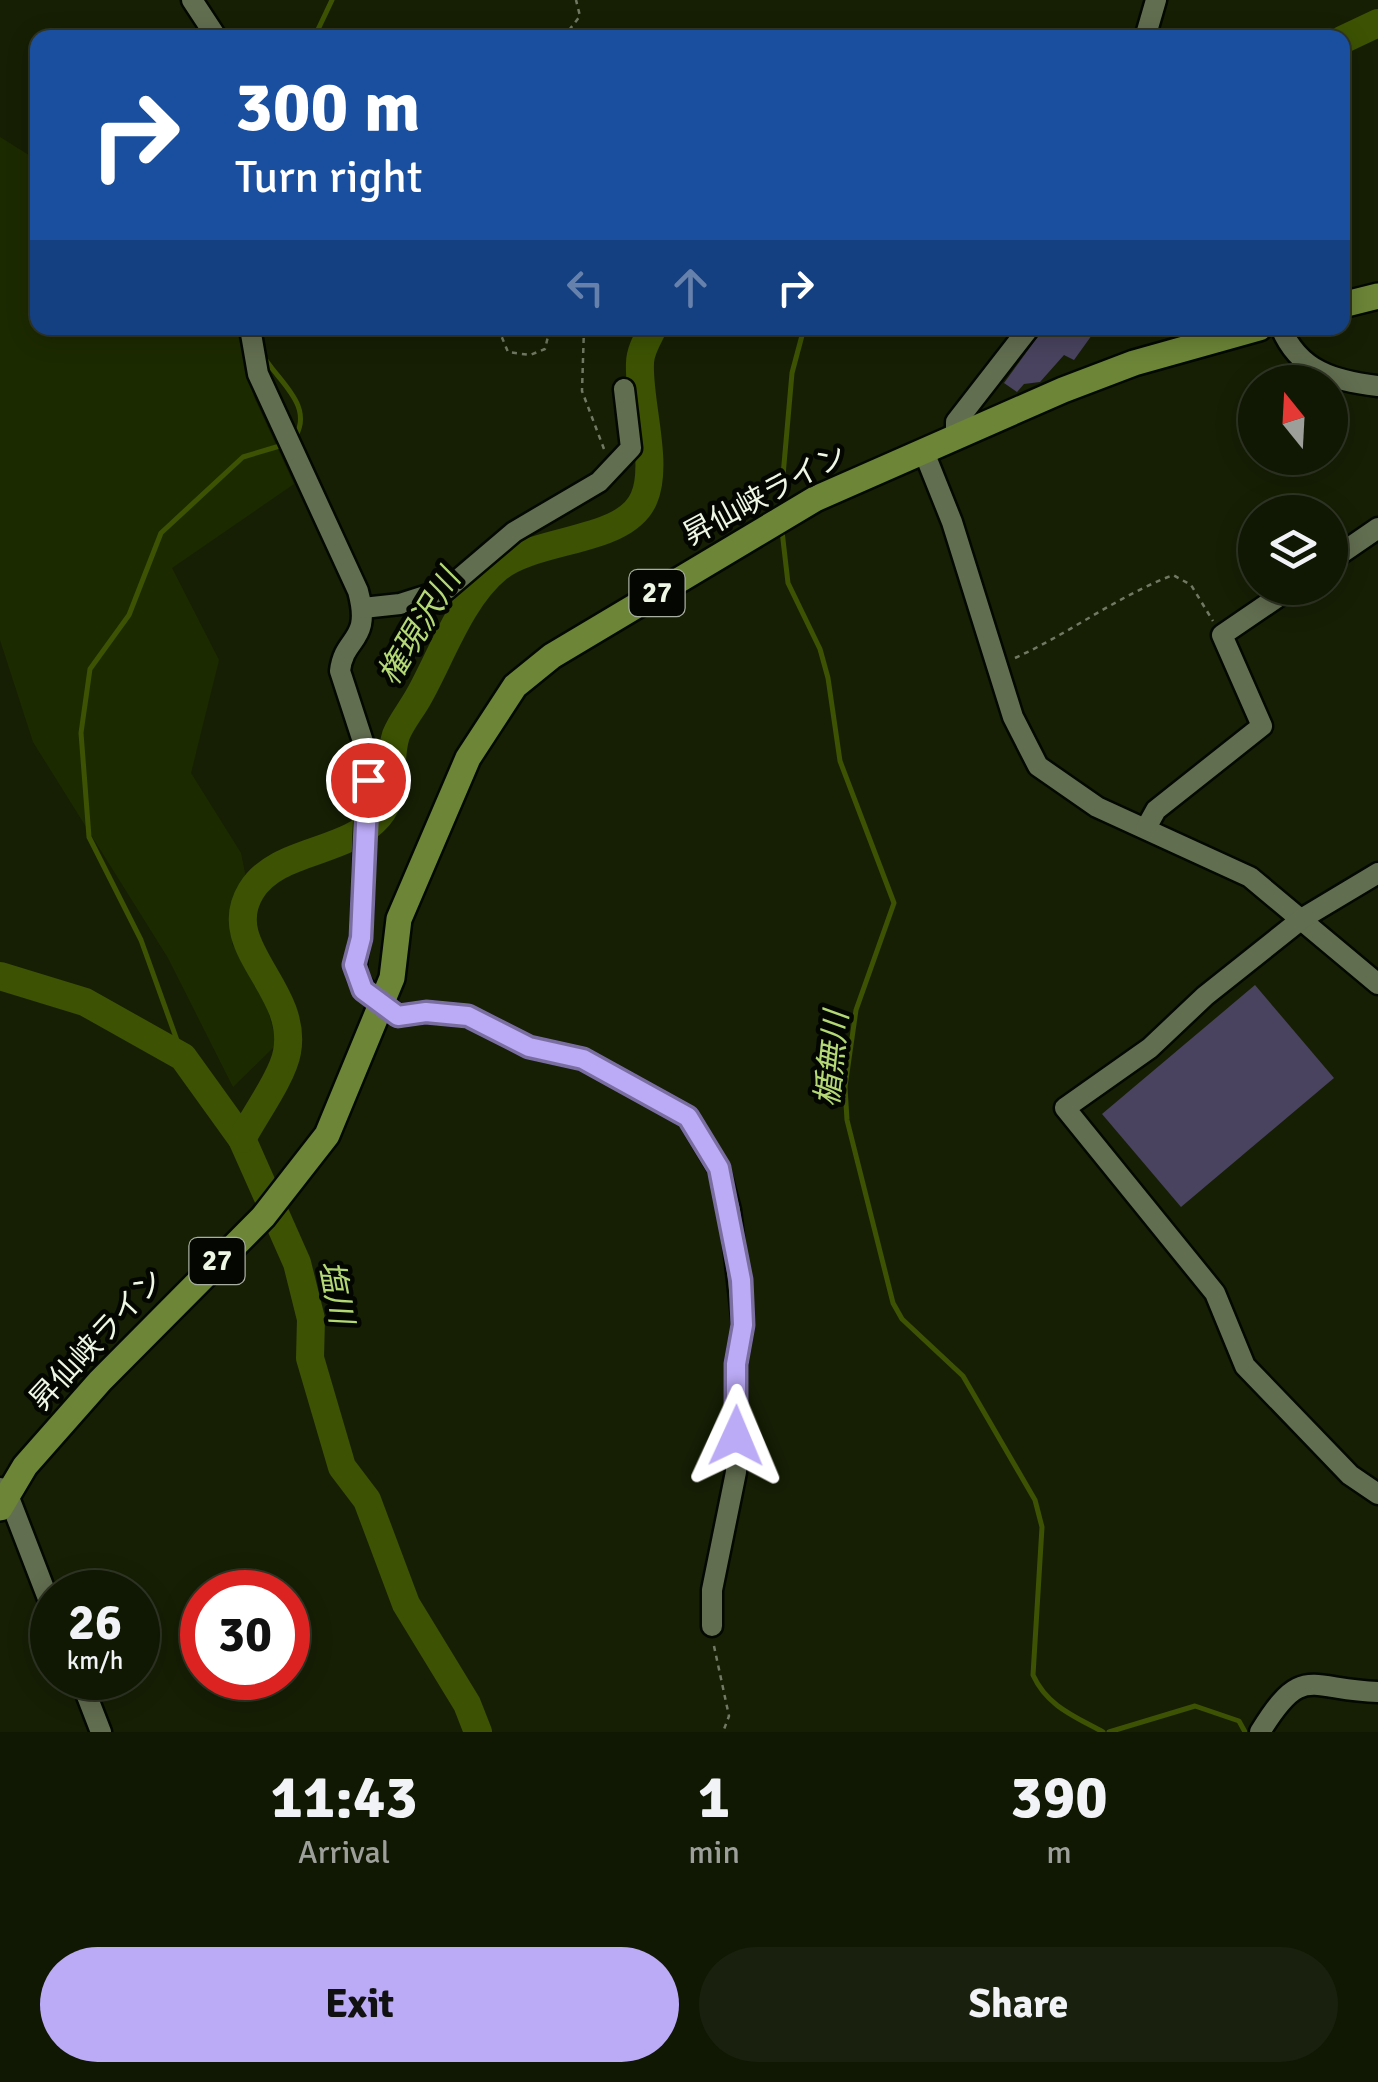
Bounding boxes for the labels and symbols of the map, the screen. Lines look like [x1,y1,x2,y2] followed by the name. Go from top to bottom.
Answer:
[1238,365,1348,475] north arrow
[677,436,853,554] street label: 昇仙峡ライン
[369,560,470,692] water label: 権現沢川
[630,570,684,616] road number: 27
[326,738,411,823] pin
[808,1006,857,1109] water label: 楯無川
[190,1238,244,1284] road number: 27
[311,1257,362,1330] water label: 塩川
[22,1262,172,1418] street label: 昇仙峡ライン
[684,1384,788,1488] position arrow
[180,1570,310,1700] speed limit sign: 30

